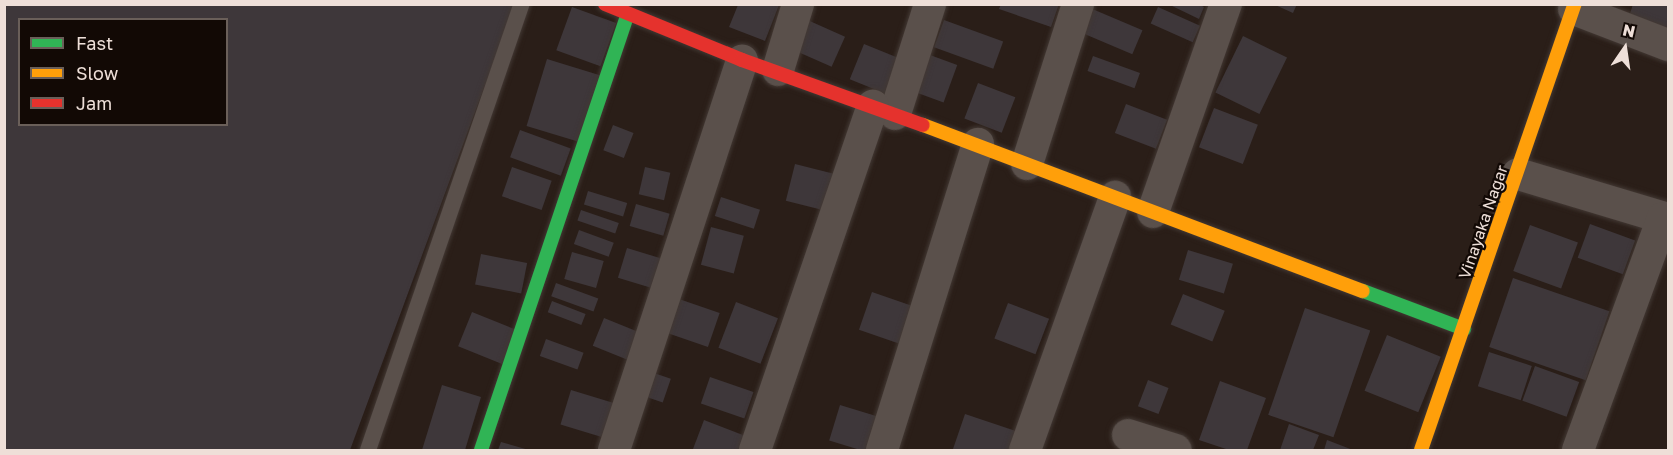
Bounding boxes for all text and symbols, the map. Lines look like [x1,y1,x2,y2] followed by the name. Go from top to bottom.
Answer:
[18,18,228,126] legend
[1595,18,1655,78] north arrow
[1621,19,1637,42] text: N
[76,32,113,54] text: Fast
[76,62,118,84] text: Slow
[76,92,112,114] text: Jam
[1454,162,1512,282] street label: Vinayaka Nagar

